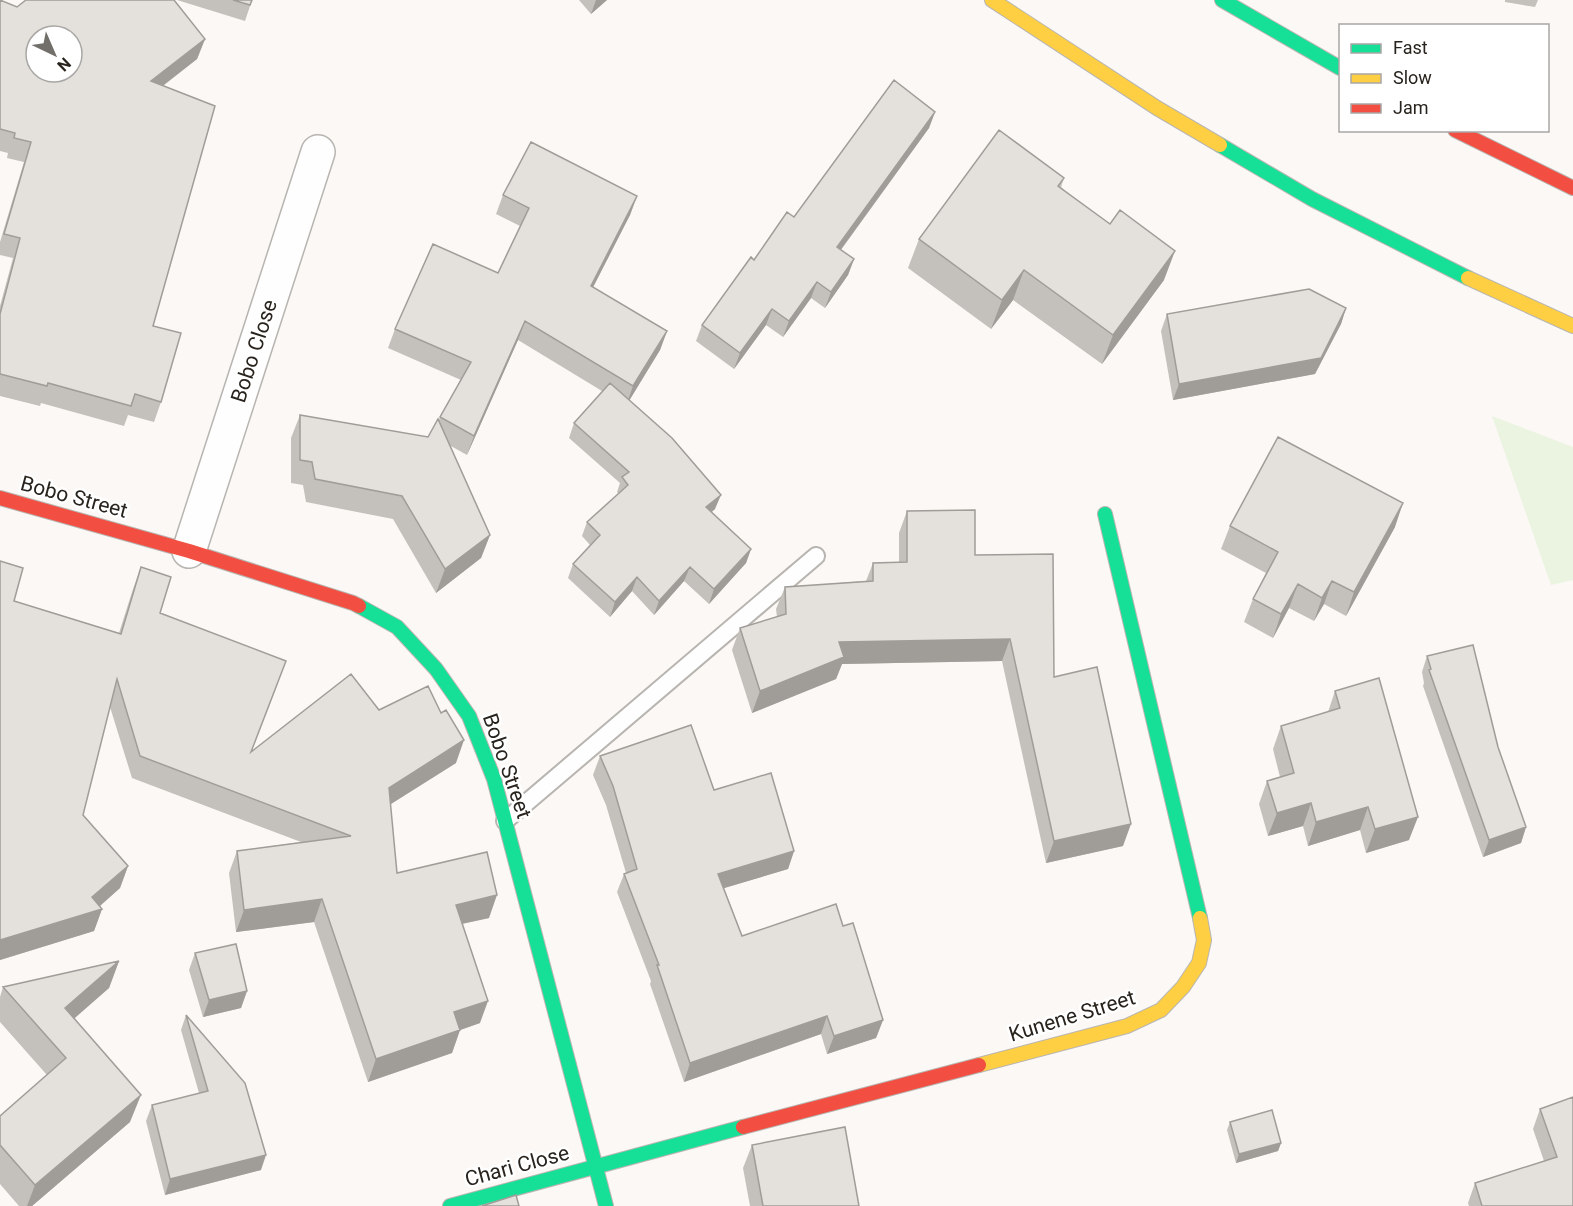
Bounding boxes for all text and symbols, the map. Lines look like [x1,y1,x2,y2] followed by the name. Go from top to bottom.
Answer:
[24,24,84,84] north arrow
[1339,24,1549,132] legend
[1393,37,1428,58] text: Fast
[53,54,75,75] text: N
[1393,67,1432,88] text: Slow
[1393,97,1429,118] text: Jam
[226,297,282,405] street label: Bobo Close
[18,471,130,523] street label: Bobo Street
[478,710,536,822] street label: Bobo Street
[1006,985,1138,1047] street label: Kunene Street
[462,1141,572,1191] street label: Chari Close

